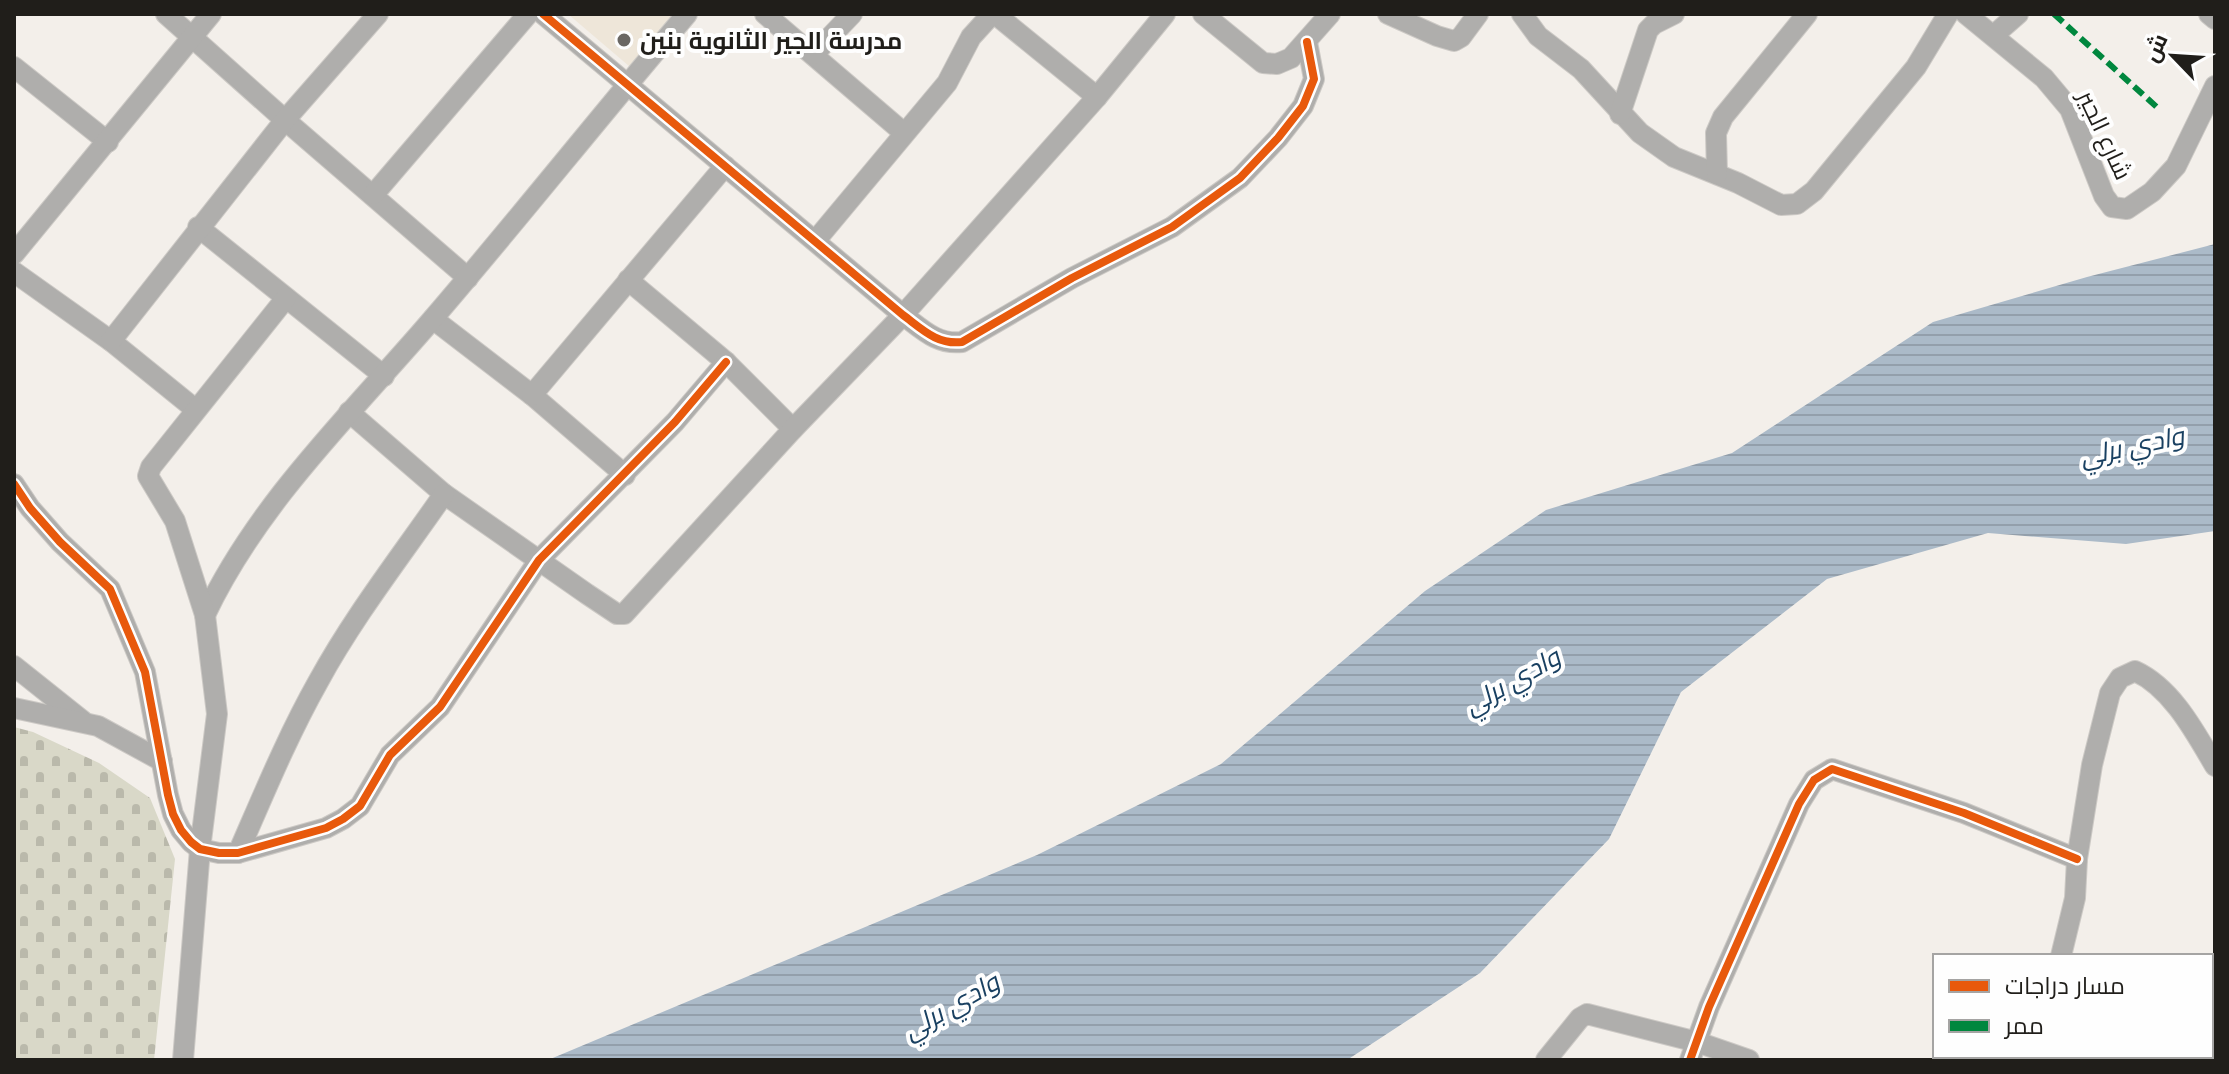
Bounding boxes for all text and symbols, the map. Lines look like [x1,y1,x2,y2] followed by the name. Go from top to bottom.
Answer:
[2133,16,2213,96] north arrow
[640,27,902,55] place label: مدرسة الجير الثانوية بنين
[2138,30,2174,66] text: ش
[615,31,633,49] marker: مدرسة الجير الثانوية بنين
[2069,84,2137,185] street label: شارع الجير
[2077,420,2190,478] water label: وادي برلي
[1459,641,1570,726] water label: وادي برلي
[1933,954,2213,1058] legend
[898,966,1009,1051] water label: وادي برلي
[2005,972,2125,999] text: مسار دراجات
[2003,1012,2044,1039] text: ممر

